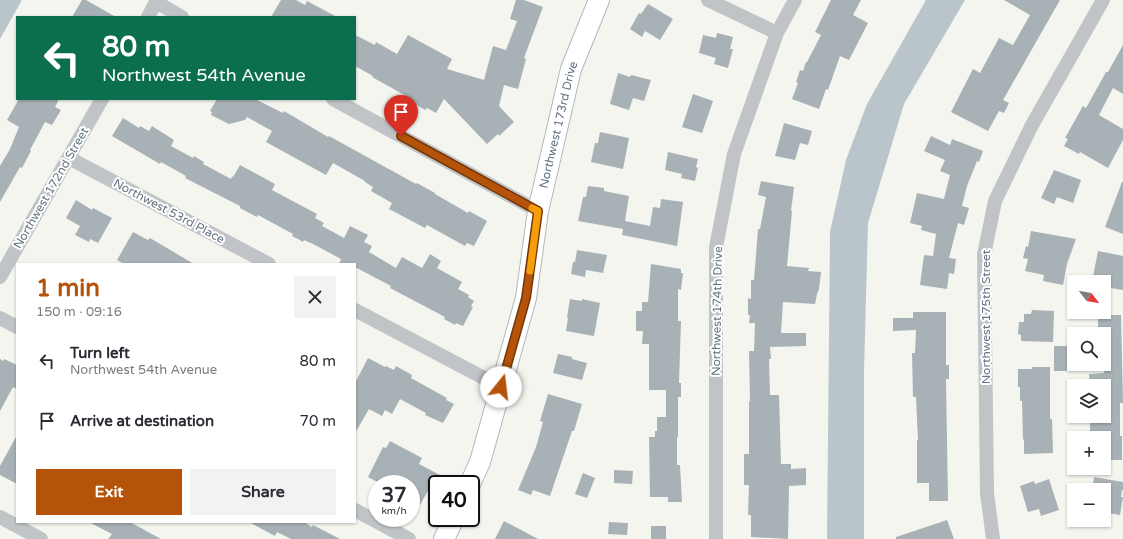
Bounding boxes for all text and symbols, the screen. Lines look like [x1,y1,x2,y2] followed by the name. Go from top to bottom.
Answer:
[102,30,170,64] text: 80 m
[36,32,88,84] icon: left
[537,59,581,190] street label: Northwest 173rd Drive
[102,64,306,86] text: Northwest 54th Avenue
[384,95,418,136] pin
[390,101,412,123] icon: arrive
[11,125,92,251] street label: Northwest 172nd Street
[111,176,227,246] street label: Northwest 53rd Place
[709,246,725,376] street label: Northwest 174th Drive
[979,249,993,384] street label: Northwest 175th Street
[36,274,100,303] text: 1 min
[1067,275,1111,319] north arrow
[1067,275,1111,527] map controls
[294,276,336,318] button: close
[36,304,122,320] text: 150 m · 09:16
[1067,327,1111,371] button: search
[70,344,130,362] text: Turn left
[36,350,58,372] icon: left
[299,352,336,370] text: 80 m
[70,362,217,378] text: Northwest 54th Avenue
[480,366,522,408] position arrow
[1067,379,1111,423] button: layers
[36,410,58,432] icon: arrive
[70,412,214,430] text: Arrive at destination
[299,412,336,430] text: 70 m
[1067,431,1111,475] button: +
[36,469,182,515] button: Exit
[190,469,336,515] button: Share
[428,475,480,527] speed limit sign: 40
[1067,483,1111,527] button: −
[381,484,407,508] text: 37
[381,505,407,517] text: km/h

